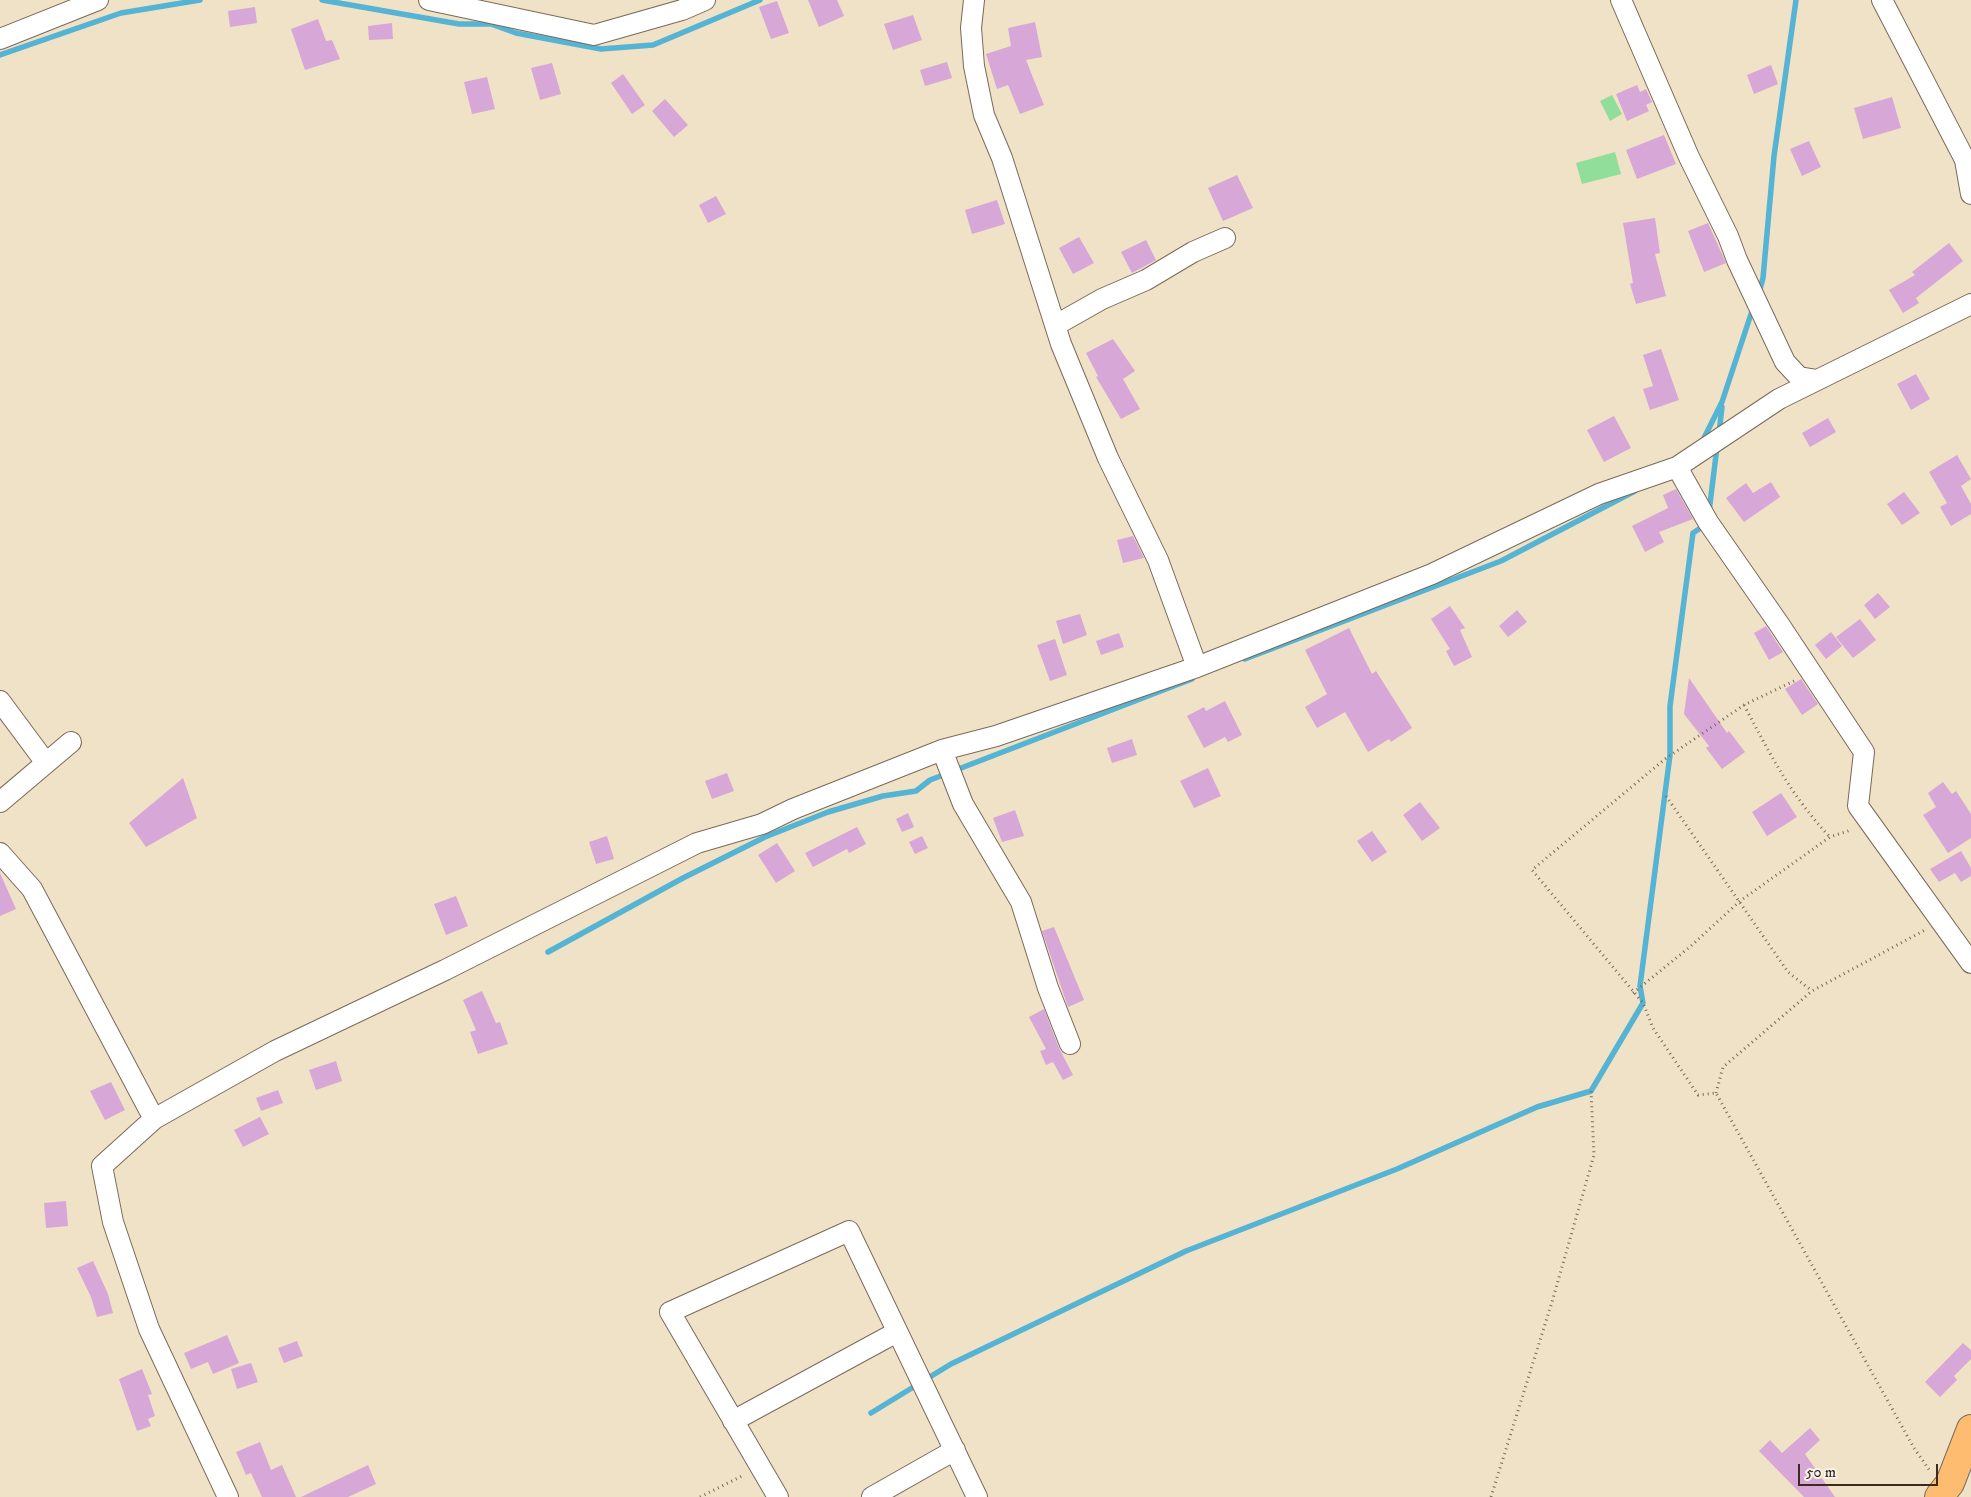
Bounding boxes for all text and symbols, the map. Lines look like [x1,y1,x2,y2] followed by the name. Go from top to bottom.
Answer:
[1801,1454,1941,1486] scale bar
[1806,1463,1836,1482] text: 50 m

